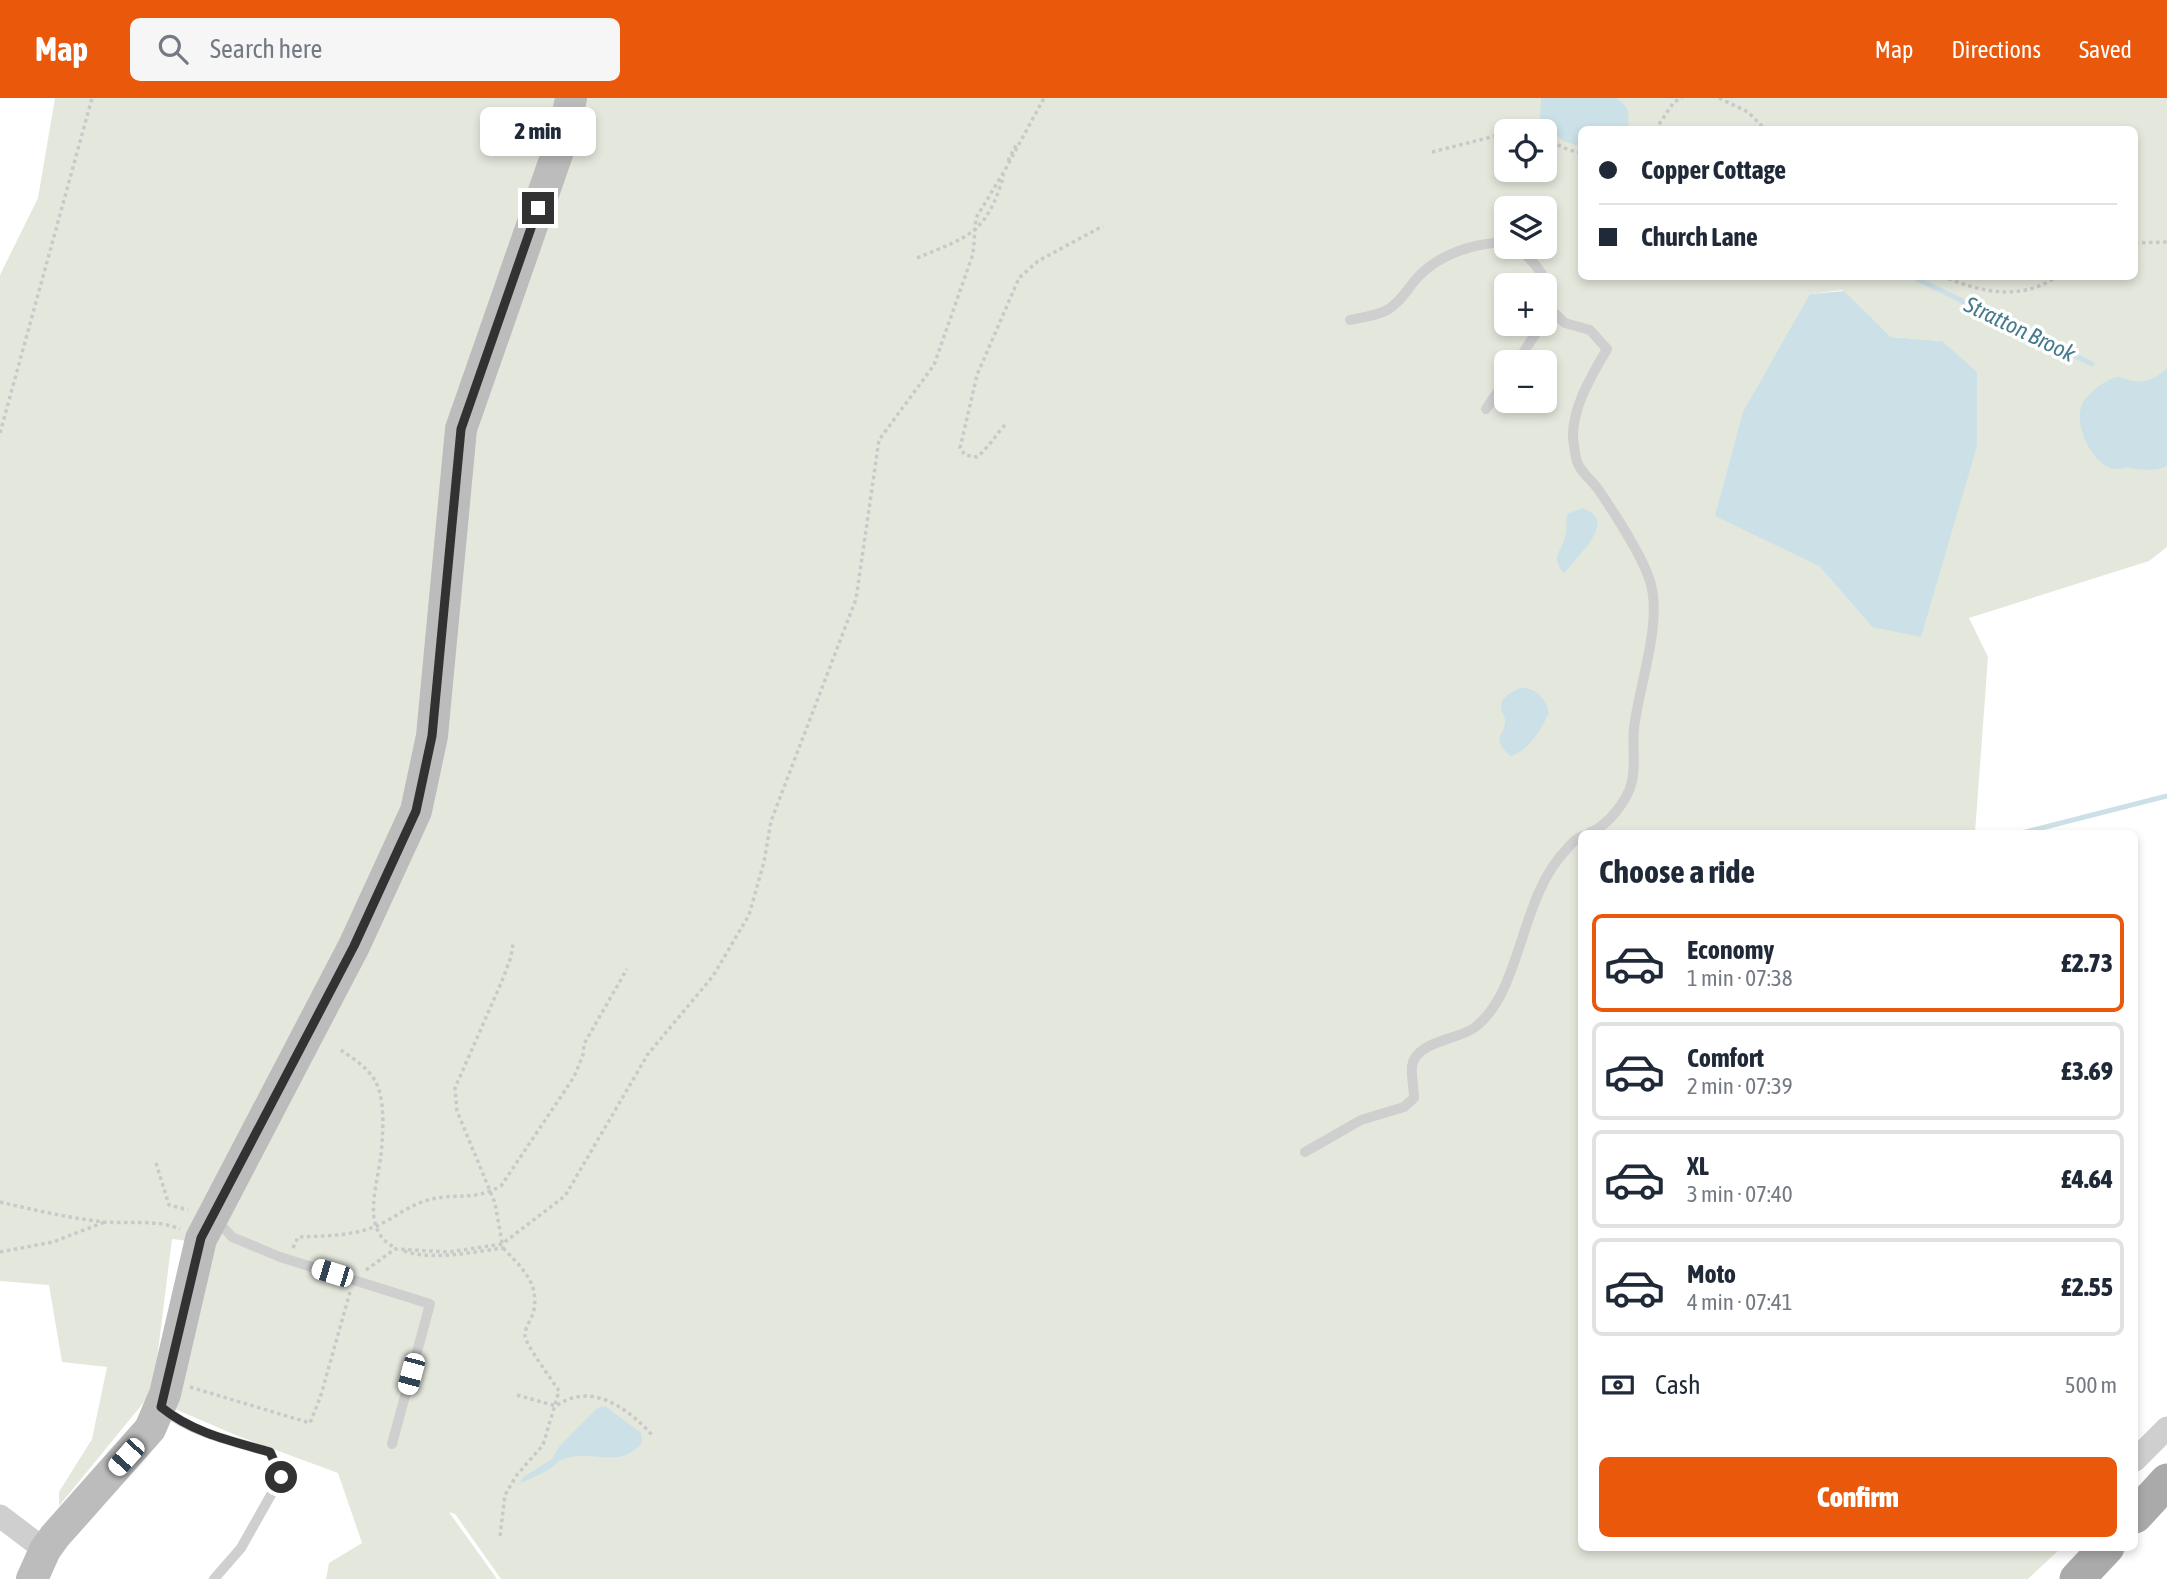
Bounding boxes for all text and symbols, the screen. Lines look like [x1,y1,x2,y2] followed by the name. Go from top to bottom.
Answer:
[130,18,620,81] search box
[35,30,88,68] text: Map
[154,30,192,68] icon: search
[210,34,322,64] text: Search here
[1875,36,1913,63] text: Map
[1951,36,2041,63] text: Directions
[2079,36,2132,63] text: Saved
[480,106,596,155] callout: 2 min
[515,118,561,144] text: 2 min
[1494,119,1557,413] map controls
[1494,119,1557,182] button: locate
[1641,155,1786,185] text: Copper Cottage
[522,192,554,224] route end
[1494,196,1557,259] button: layers
[1641,222,1758,252] text: Church Lane
[1494,273,1557,336] button: +
[1959,291,2080,367] water label: Stratton Brook
[1494,350,1557,413] button: −
[1599,853,1755,890] text: Choose a ride
[1603,932,1666,995] icon: car
[1687,935,1774,965] text: Economy
[2061,948,2113,978] text: £2.73
[1687,965,1793,991] text: 1 min · 07:38
[1603,1040,1666,1103] icon: car
[1687,1043,1764,1073] text: Comfort
[2061,1056,2113,1086] text: £3.69
[1687,1073,1793,1099] text: 2 min · 07:39
[1603,1148,1666,1211] icon: car
[1687,1151,1709,1181] text: XL
[2061,1164,2113,1194] text: £4.64
[1687,1181,1793,1207] text: 3 min · 07:40
[1603,1256,1666,1319] icon: car
[309,1257,356,1289] car
[1687,1259,1736,1289] text: Moto
[2061,1272,2113,1302] text: £2.55
[1687,1289,1793,1315] text: 4 min · 07:41
[396,1351,427,1397] car
[1599,1366,1637,1404] icon: cash
[1655,1370,1701,1400] text: Cash
[2065,1372,2117,1398] text: 500 m
[105,1434,148,1480] car
[1599,1457,2117,1537] button: Confirm
[265,1461,297,1493] route start

